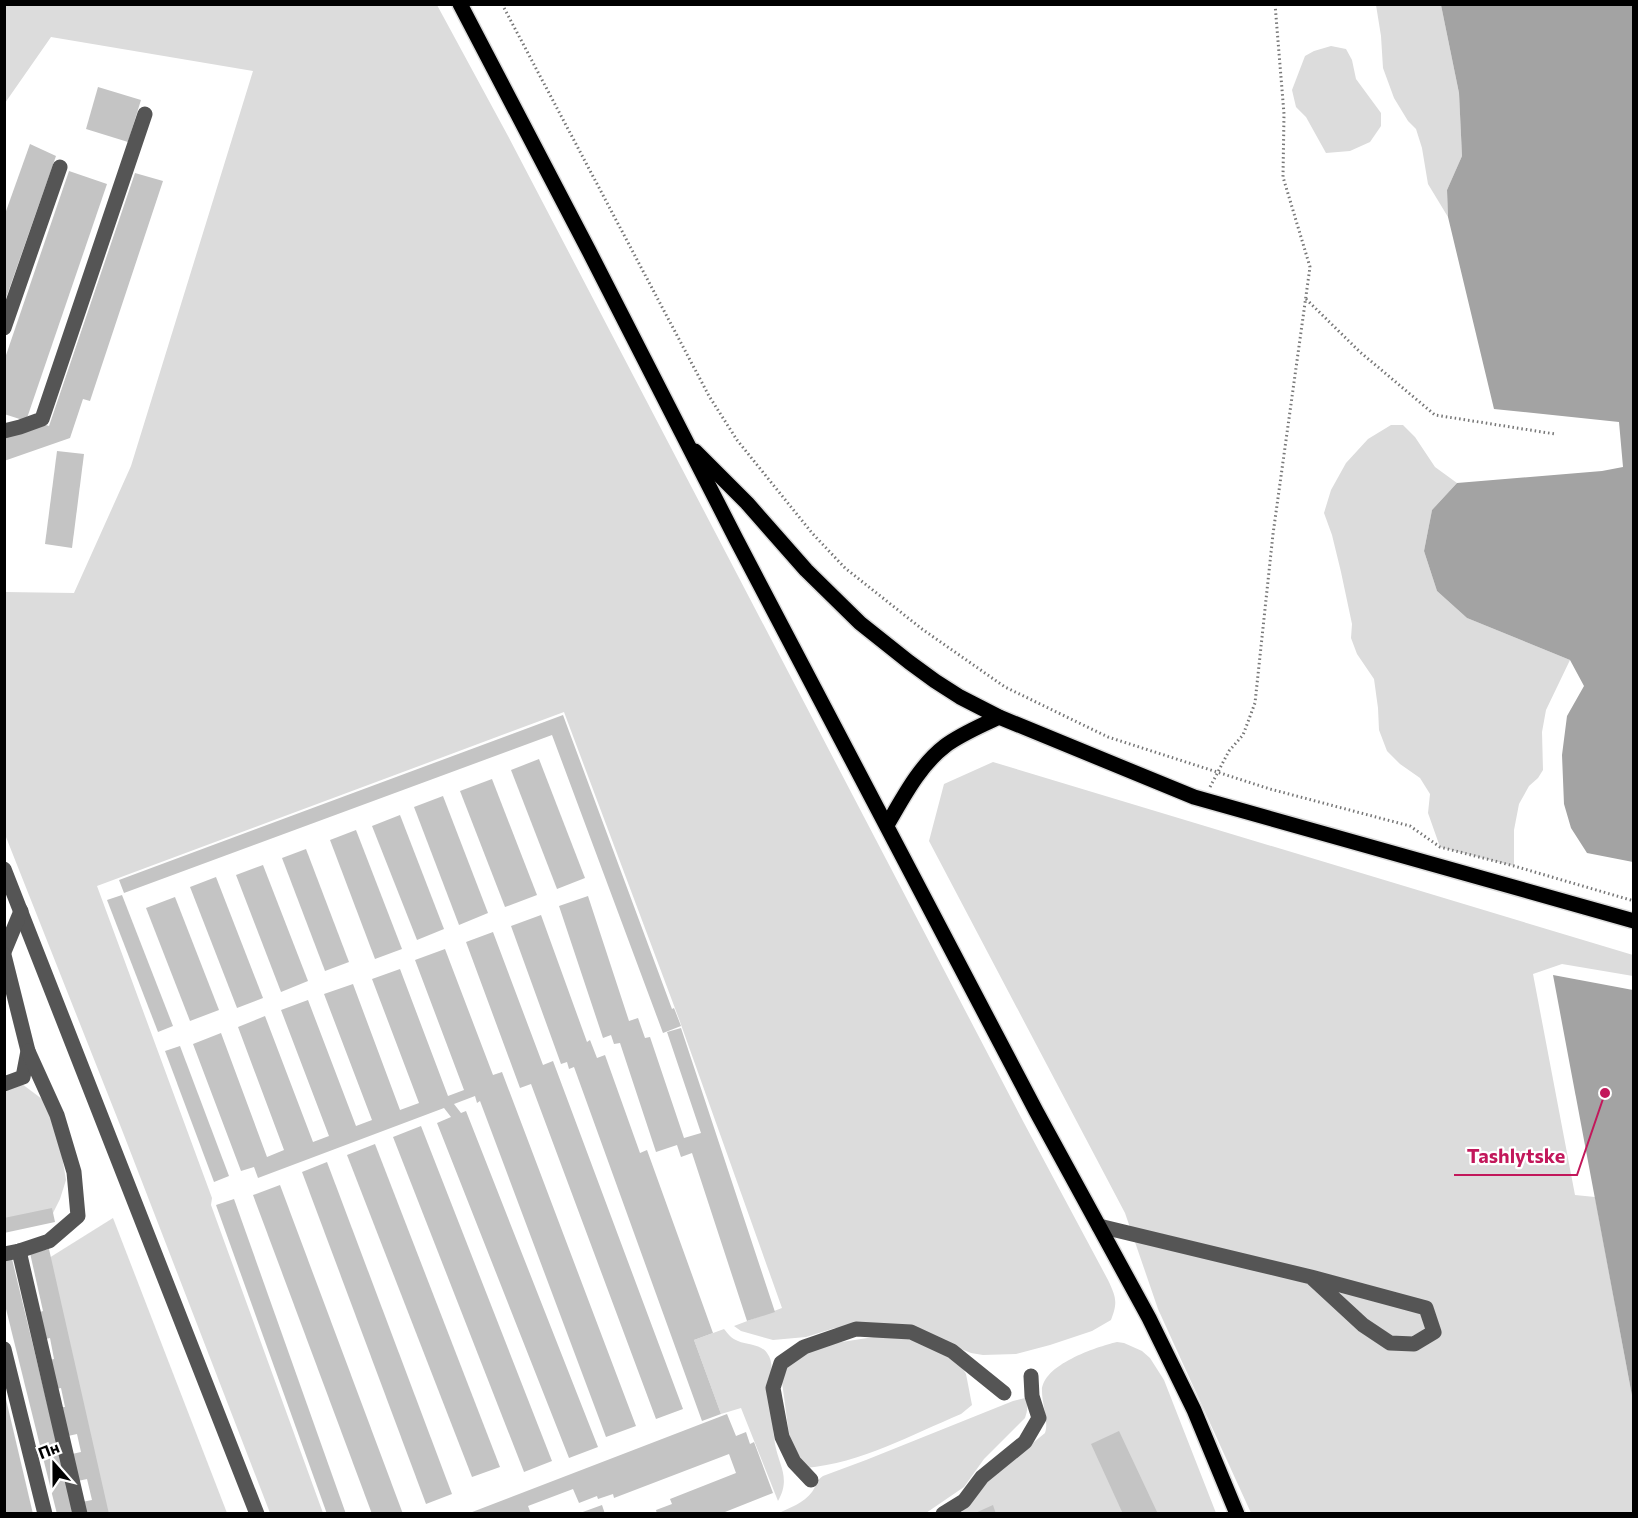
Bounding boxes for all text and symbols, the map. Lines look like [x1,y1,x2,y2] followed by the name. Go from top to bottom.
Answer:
[1454,1137,1577,1175] callout: Tashlytske
[1467,1143,1565,1167] text: Tashlytske
[24,1434,84,1494] north arrow
[35,1437,62,1462] text: Пн

